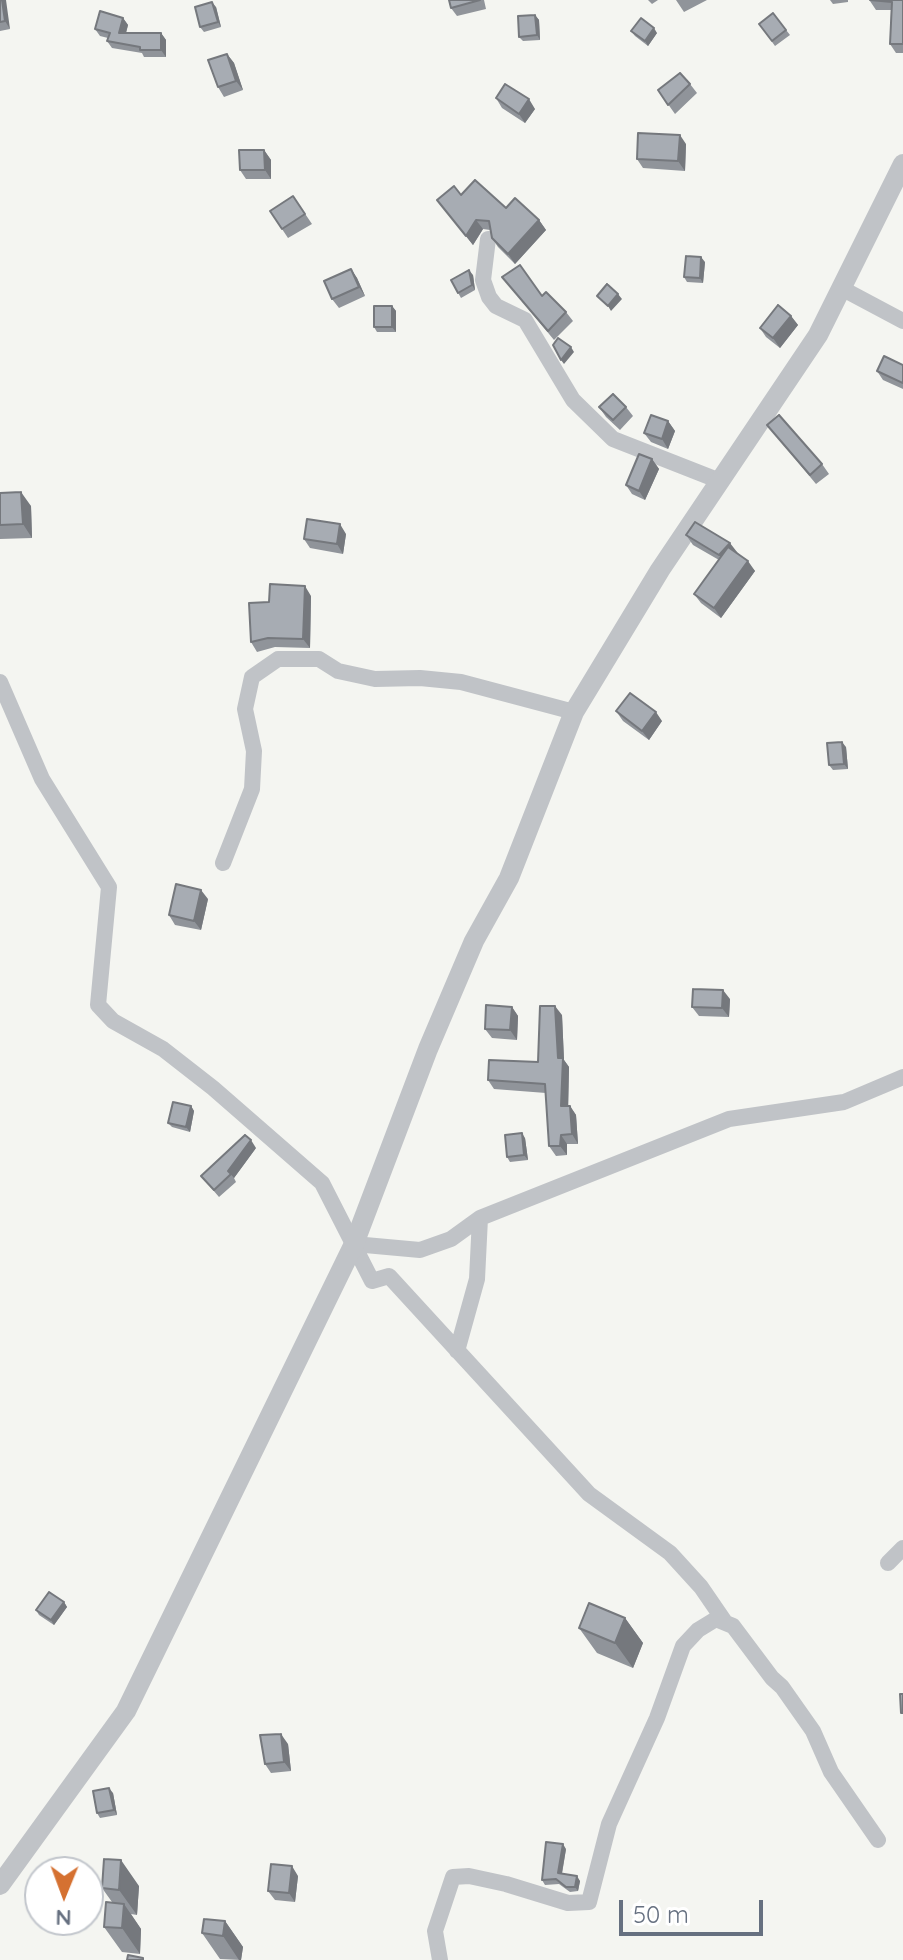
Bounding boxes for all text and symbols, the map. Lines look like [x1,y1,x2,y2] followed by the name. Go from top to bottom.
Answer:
[24,1856,104,1936] north arrow
[623,1884,767,1934] scale bar
[633,1899,689,1929] text: 50 m
[55,1904,72,1932] text: N

